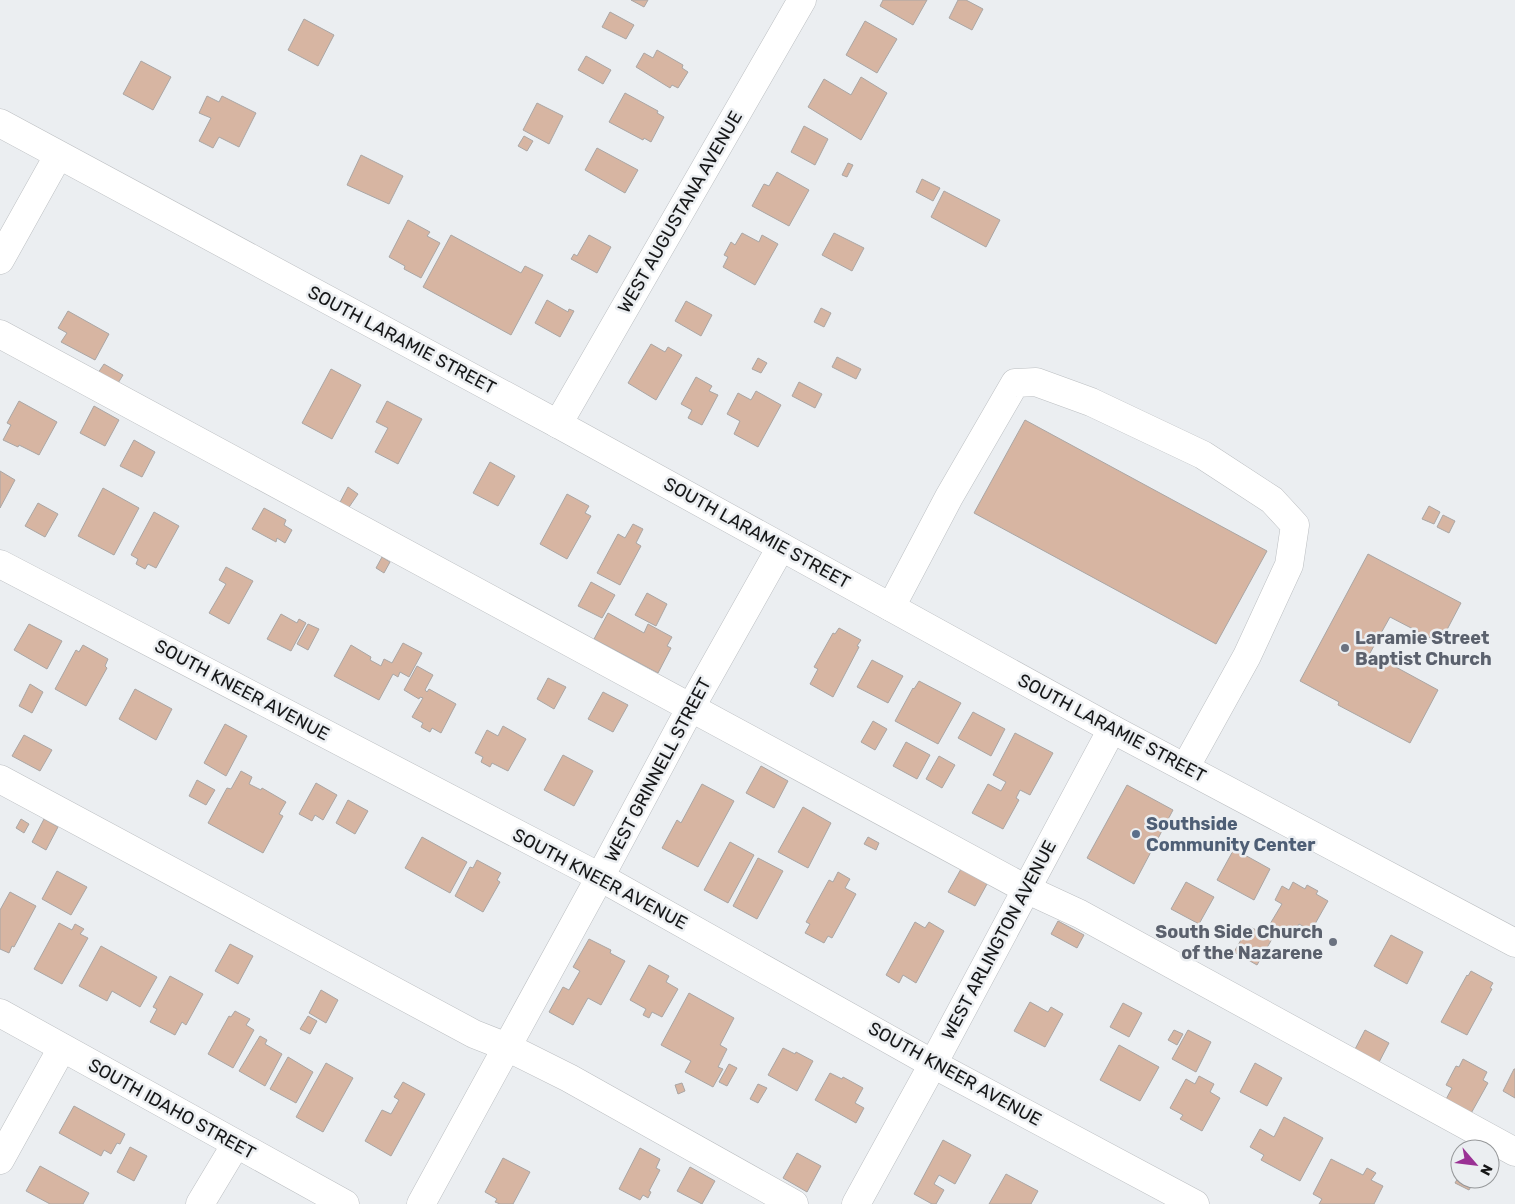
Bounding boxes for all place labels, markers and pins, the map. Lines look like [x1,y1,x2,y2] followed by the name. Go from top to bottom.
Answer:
[1355,627,1492,670] place label: Laramie Street Baptist Church
[1339,642,1351,654] marker: Laramie Street Baptist Church
[1146,813,1315,856] place label: Southside Community Center
[1130,828,1142,840] marker: Southside Community Center
[1155,921,1323,964] place label: South Side Church of the Nazarene
[1327,936,1339,948] marker: South Side Church of the Nazarene

